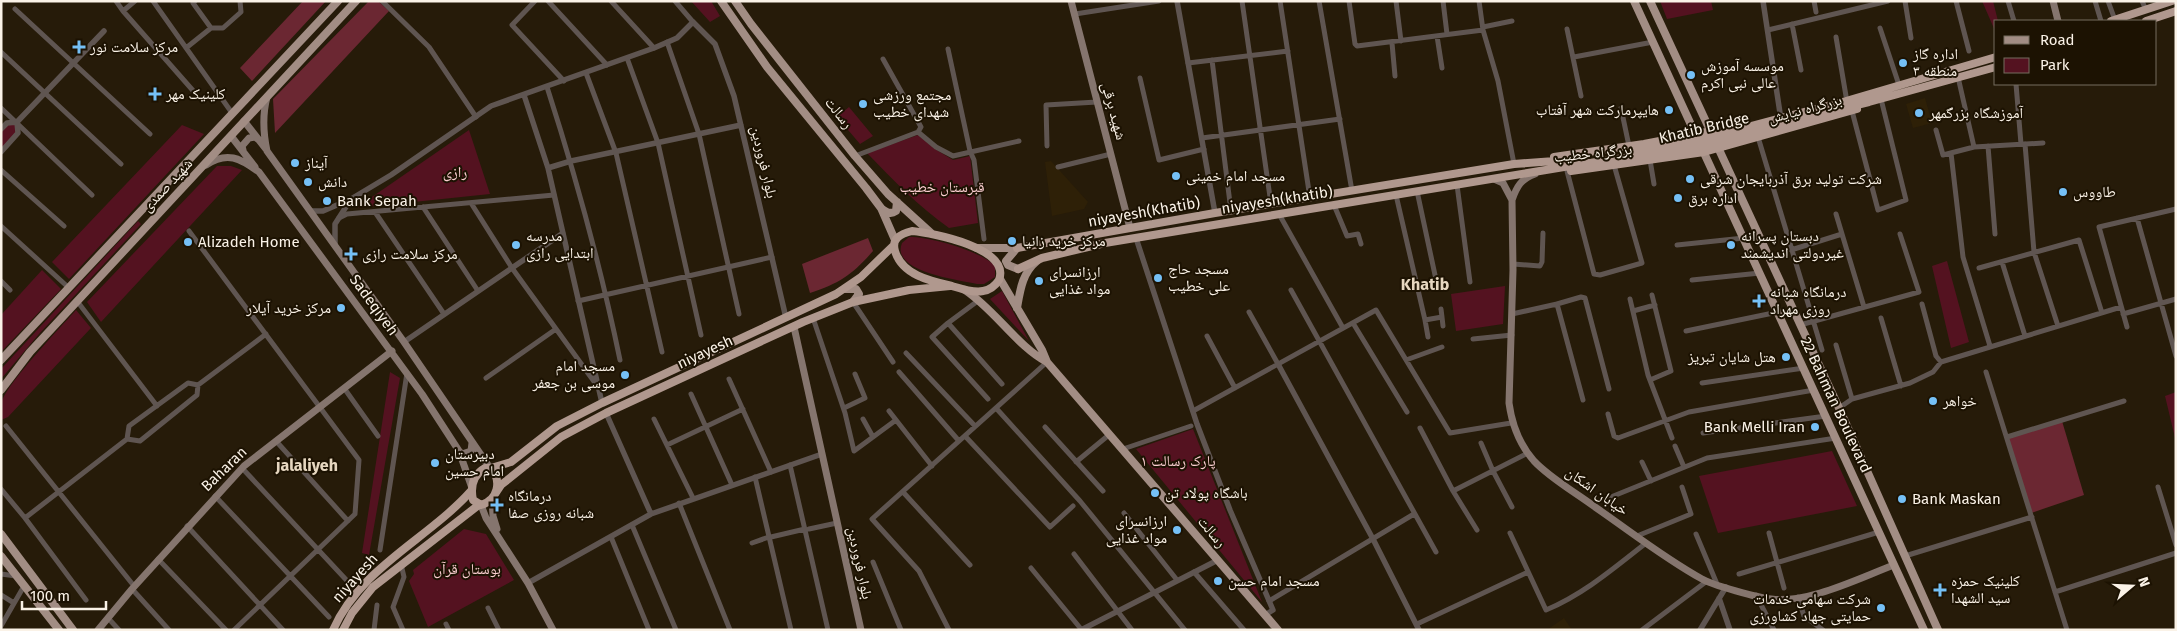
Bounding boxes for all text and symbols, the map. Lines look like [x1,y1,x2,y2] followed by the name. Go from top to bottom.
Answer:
[1994,20,2157,85] legend
[2040,31,2075,49] text: Road
[89,38,178,56] place label: مرکز سلامت نور
[72,40,86,54] marker: مرکز سلامت نور
[1912,45,1958,80] place label: اداره گاز منطقه ۳
[2040,56,2070,74] text: Park
[1701,57,1784,93] place label: موسسه آموزش عالی نبی اکرم
[1897,57,1909,69] marker: اداره گاز منطقه ۳
[1685,69,1697,81] marker: موسسه آموزش عالی نبی اکرم
[1097,80,1130,142] street label: شهید برقی
[165,85,225,103] place label: کلینیک مهر
[873,86,951,122] place label: مجتمع ورزشی شهدای خطیب
[148,87,162,101] marker: کلینیک مهر
[1766,91,1844,128] street label: بزرگراه نیایش
[821,94,857,132] street label: رسالت
[857,98,869,110] marker: مجتمع ورزشی شهدای خطیب
[1536,101,1659,119] place label: هایپرمارکت شهر آفتاب
[1663,104,1675,116] marker: هایپرمارکت شهر آفتاب
[1928,104,2024,122] place label: آموزشگاه بزرگمهر
[1913,107,1925,119] marker: آموزشگاه بزرگمهر
[1657,109,1751,147] street label: Khatib Bridge
[746,124,781,200] street label: بلوار فروردین
[1553,140,1633,166] street label: بزرگراه خطیب
[138,154,197,216] street label: شهید صمدی
[304,154,329,172] place label: آیناز
[289,157,301,169] marker: آیناز
[443,163,467,182] park label: رازی
[1186,167,1285,186] place label: مسجد امام خمینی
[1170,170,1182,182] marker: مسجد امام خمینی
[1700,170,1882,189] place label: شرکت تولید برق آذربایجان شرقی
[318,173,347,192] place label: دانش
[1684,173,1696,185] marker: شرکت تولید برق آذربایجان شرقی
[302,176,314,188] marker: دانش
[899,178,985,197] park label: قبرستان خطیب
[1220,182,1334,218] street label: niyayesh(khatib)
[2073,183,2116,202] place label: طاووس
[2057,186,2069,198] marker: طاووس
[1688,189,1737,208] place label: اداره برق
[337,192,417,210] place label: Bank Sepah
[1672,192,1684,204] marker: اداره برق
[1087,193,1202,231] street label: niyayesh(Khatib)
[321,195,333,207] marker: Bank Sepah
[526,227,594,263] place label: مدرسه ابتدایی رازی
[1741,227,1844,263] place label: دبستان پسرانه غیردولتی اندیشمند
[1022,232,1106,250] place label: مرکز خرید زانیا
[198,233,300,251] place label: Alizadeh Home
[1006,235,1018,247] marker: مرکز خرید زانیا
[182,236,194,248] marker: Alizadeh Home
[510,239,522,251] marker: مدرسه ابتدایی رازی
[1725,239,1737,251] marker: دبستان پسرانه غیردولتی اندیشمند
[362,245,458,264] place label: مرکز سلامت رازی
[344,247,358,261] marker: مرکز سلامت رازی
[1168,260,1231,296] place label: مسجد حاج علی خطیب
[1049,263,1110,299] place label: ارزانسرای مواد غذایی
[346,271,402,339] street label: Sadeqiyeh
[1152,272,1164,284] marker: مسجد حاج علی خطیب
[1033,275,1045,287] marker: ارزانسرای مواد غذایی
[1401,275,1449,294] district label: Khatib
[1770,283,1847,319] place label: درمانگاه شبانه روزی مهراد
[1752,294,1766,308] marker: درمانگاه شبانه روزی مهراد
[245,299,331,317] place label: مرکز خرید آیلار
[335,302,347,314] marker: مرکز خرید آیلار
[674,331,736,373] street label: niyayesh
[1797,334,1875,476] street label: 22 Bahman Boulevard
[1687,348,1776,367] place label: هتل شایان تبریز
[1780,351,1792,363] marker: هتل شایان تبریز
[531,357,615,393] place label: مسجد امام موسی بن جعفر
[619,369,631,381] marker: مسجد امام موسی بن جعفر
[1942,392,1977,410] place label: خواهر
[1927,395,1939,407] marker: خواهر
[1704,418,1805,436] place label: Bank Melli Iran
[1809,421,1821,433] marker: Bank Melli Iran
[197,443,251,495] street label: Baharan
[445,445,504,481] place label: دبیرستان امام حسین
[1140,452,1216,470] park label: پارک رسالت ۱
[275,456,338,475] district label: jalaliyeh
[429,457,441,469] marker: دبیرستان امام حسین
[1562,463,1632,520] street label: خیابان اشکان
[1165,484,1248,503] place label: باشگاه پولاد تن
[508,487,594,523] place label: درمانگاه شبانه روزی صفا
[1149,487,1161,499] marker: باشگاه پولاد تن
[1912,490,2001,508] place label: Bank Maskan
[1896,493,1908,505] marker: Bank Maskan
[490,498,504,512] marker: درمانگاه شبانه روزی صفا
[1106,512,1167,548] place label: ارزانسراى مواد غذایى
[1194,513,1230,551] street label: رسالت
[1171,524,1183,536] marker: ارزانسراى مواد غذایى
[843,525,876,601] street label: بلوار فروردین
[328,550,382,606] street label: niyayesh
[433,560,501,579] park label: بوستان قرآن
[2107,561,2157,611] north arrow
[1228,572,1320,591] place label: مسجد امام حسن
[1951,572,2020,607] place label: کلینیک حمزه سید الشهدا
[1212,575,1224,587] marker: مسجد امام حسن
[2134,575,2153,589] text: N
[22,578,106,610] scale bar
[1933,583,1947,597] marker: کلینیک حمزه سید الشهدا
[30,587,70,605] text: 100 m
[1750,590,1871,626] place label: شرکت سهامی خدمات حمایتی جهاد کشاورزی
[1875,602,1887,614] marker: شرکت سهامی خدمات حمایتی جهاد کشاورزی

